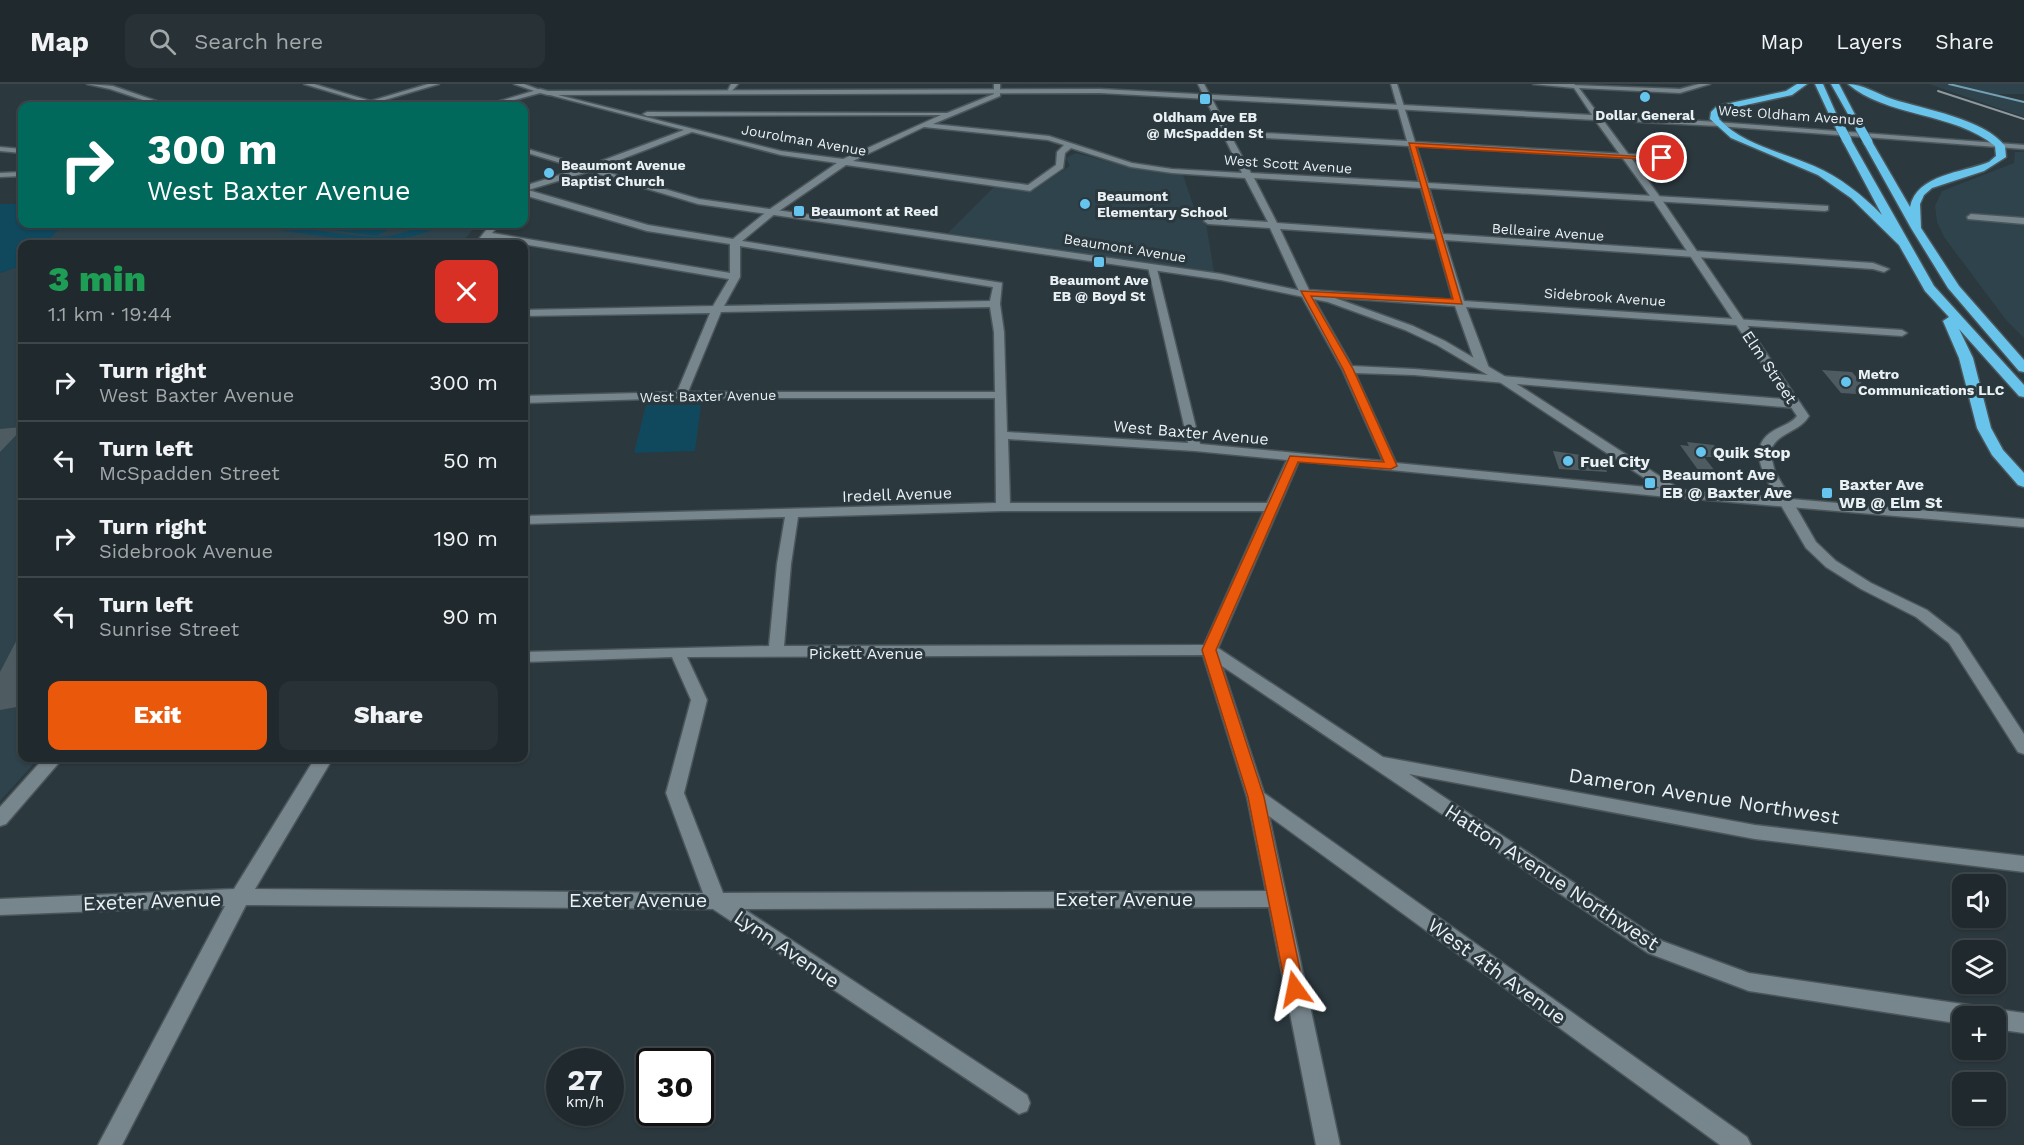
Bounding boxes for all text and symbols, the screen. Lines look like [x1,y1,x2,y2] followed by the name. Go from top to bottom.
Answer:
[125,14,545,68] search box
[30,25,89,58] text: Map
[146,25,179,58] icon: search
[194,29,323,54] text: Search here
[1760,29,1803,54] text: Map
[1836,29,1902,54] text: Layers
[1935,29,1994,54] text: Share
[1638,90,1652,104] marker: Dollar General
[1198,92,1212,106] marker: Oldham Ave EB @ McSpadden St
[1717,102,1865,128] street label: West Oldham Avenue
[1595,107,1695,123] place label: Dollar General
[1147,109,1263,141] place label: Oldham Ave EB @ McSpadden St
[740,121,868,159] street label: Jourolman Avenue
[147,125,278,174] text: 300 m
[48,126,126,204] icon: right
[1636,132,1687,183] pin
[1645,141,1678,174] icon: arrive
[1223,152,1353,176] street label: West Scott Avenue
[561,157,686,189] place label: Beaumont Avenue Baptist Church
[542,166,556,180] marker: Beaumont Avenue Baptist Church
[147,175,411,207] text: West Baxter Avenue
[1097,188,1228,220] place label: Beaumont Elementary School
[1078,197,1092,211] marker: Beaumont Elementary School
[811,203,938,219] place label: Beaumont at Reed
[792,204,806,218] marker: Beaumont at Reed
[1491,220,1605,244] street label: Belleaire Avenue
[1063,230,1187,266] street label: Beaumont Avenue
[1092,255,1106,269] marker: Beaumont Ave EB @ Boyd St
[48,258,146,300] text: 3 min
[435,260,498,323] button: close
[1049,272,1149,304] place label: Beaumont Ave EB @ Boyd St
[1544,285,1666,309] street label: Sidebrook Avenue
[48,302,172,326] text: 1.1 km · 19:44
[1738,327,1801,408] street label: Elm Street
[99,358,206,383] text: Turn right
[48,366,81,399] icon: right
[1858,366,2005,398] place label: Metro Communications LLC
[429,370,498,395] text: 300 m
[1839,375,1853,389] marker: Metro Communications LLC
[99,383,294,407] text: West Baxter Avenue
[640,387,776,405] street label: West Baxter Avenue
[1112,416,1270,449] street label: West Baxter Avenue
[99,436,193,461] text: Turn left
[1713,443,1791,462] place label: Quik Stop
[48,444,81,477] icon: left
[1694,445,1708,459] marker: Quik Stop
[443,448,498,473] text: 50 m
[1580,452,1651,471] place label: Fuel City
[1561,454,1575,468] marker: Fuel City
[99,461,280,485] text: McSpadden Street
[1662,465,1792,502] place label: Beaumont Ave EB @ Baxter Ave
[1839,475,1942,512] place label: Baxter Ave WB @ Elm St
[1643,476,1657,490] marker: Beaumont Ave EB @ Baxter Ave
[842,483,952,506] street label: Iredell Avenue
[1820,486,1834,500] marker: Baxter Ave WB @ Elm St
[99,514,206,539] text: Turn right
[48,522,81,555] icon: right
[434,526,498,551] text: 190 m
[99,539,273,563] text: Sidebrook Avenue
[99,592,193,617] text: Turn left
[48,600,81,633] icon: left
[442,604,498,629] text: 90 m
[99,617,239,641] text: Sunrise Street
[809,644,923,663] street label: Pickett Avenue
[48,681,267,750] button: Exit
[279,681,498,750] button: Share
[1567,763,1842,829] street label: Dameron Avenue Northwest
[1440,799,1664,956] street label: Hatton Avenue Northwest
[1952,874,2006,1126] map controls
[1952,874,2006,928] button: sound
[82,887,222,915] street label: Exeter Avenue
[1055,887,1193,911] street label: Exeter Avenue
[569,888,707,912] street label: Exeter Avenue
[730,905,844,993] street label: Lynn Avenue
[1423,913,1571,1029] street label: West 4th Avenue
[1952,940,2006,994] button: layers
[1263,957,1327,1021] position arrow
[1952,1006,2006,1060] button: +
[636,1048,714,1126] speed limit sign: 30
[567,1062,603,1097] text: 27
[1952,1072,2006,1126] button: −
[566,1093,604,1111] text: km/h

